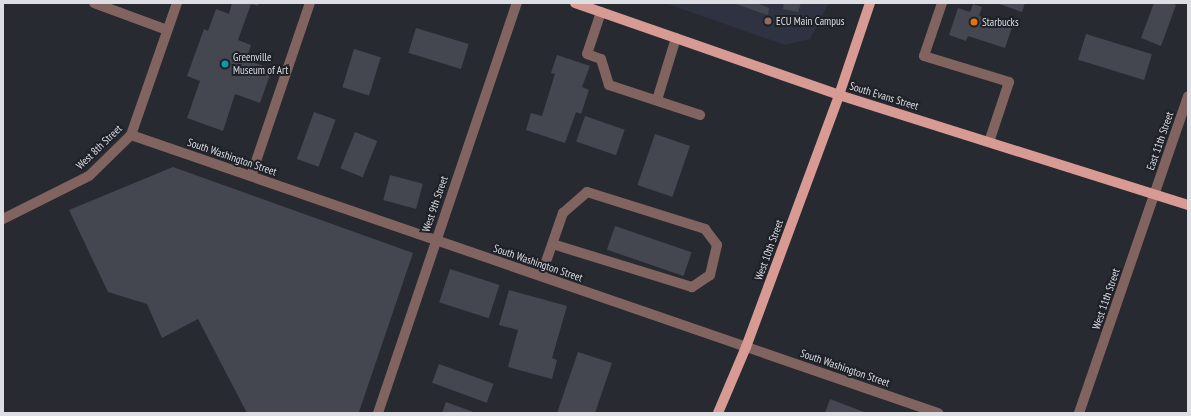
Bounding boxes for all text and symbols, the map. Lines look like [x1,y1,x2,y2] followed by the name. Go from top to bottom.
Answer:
[776,14,845,28] place label: ECU Main Campus
[982,15,1019,29] place label: Starbucks
[763,16,773,26] marker: ECU Main Campus
[969,17,979,27] marker: Starbucks
[233,51,289,77] place label: Greenville Museum of Art
[220,59,230,69] marker: Greenville Museum of Art
[848,79,920,113] street label: South Evans Street
[1144,110,1176,172] street label: East 11th Street
[73,122,125,172] street label: West 8th Street
[185,135,279,179] street label: South Washington Street
[419,174,451,234] street label: West 9th Street
[752,218,786,282] street label: West 10th Street
[491,241,585,285] street label: South Washington Street
[1089,267,1123,331] street label: West 11th Street
[798,346,892,390] street label: South Washington Street

